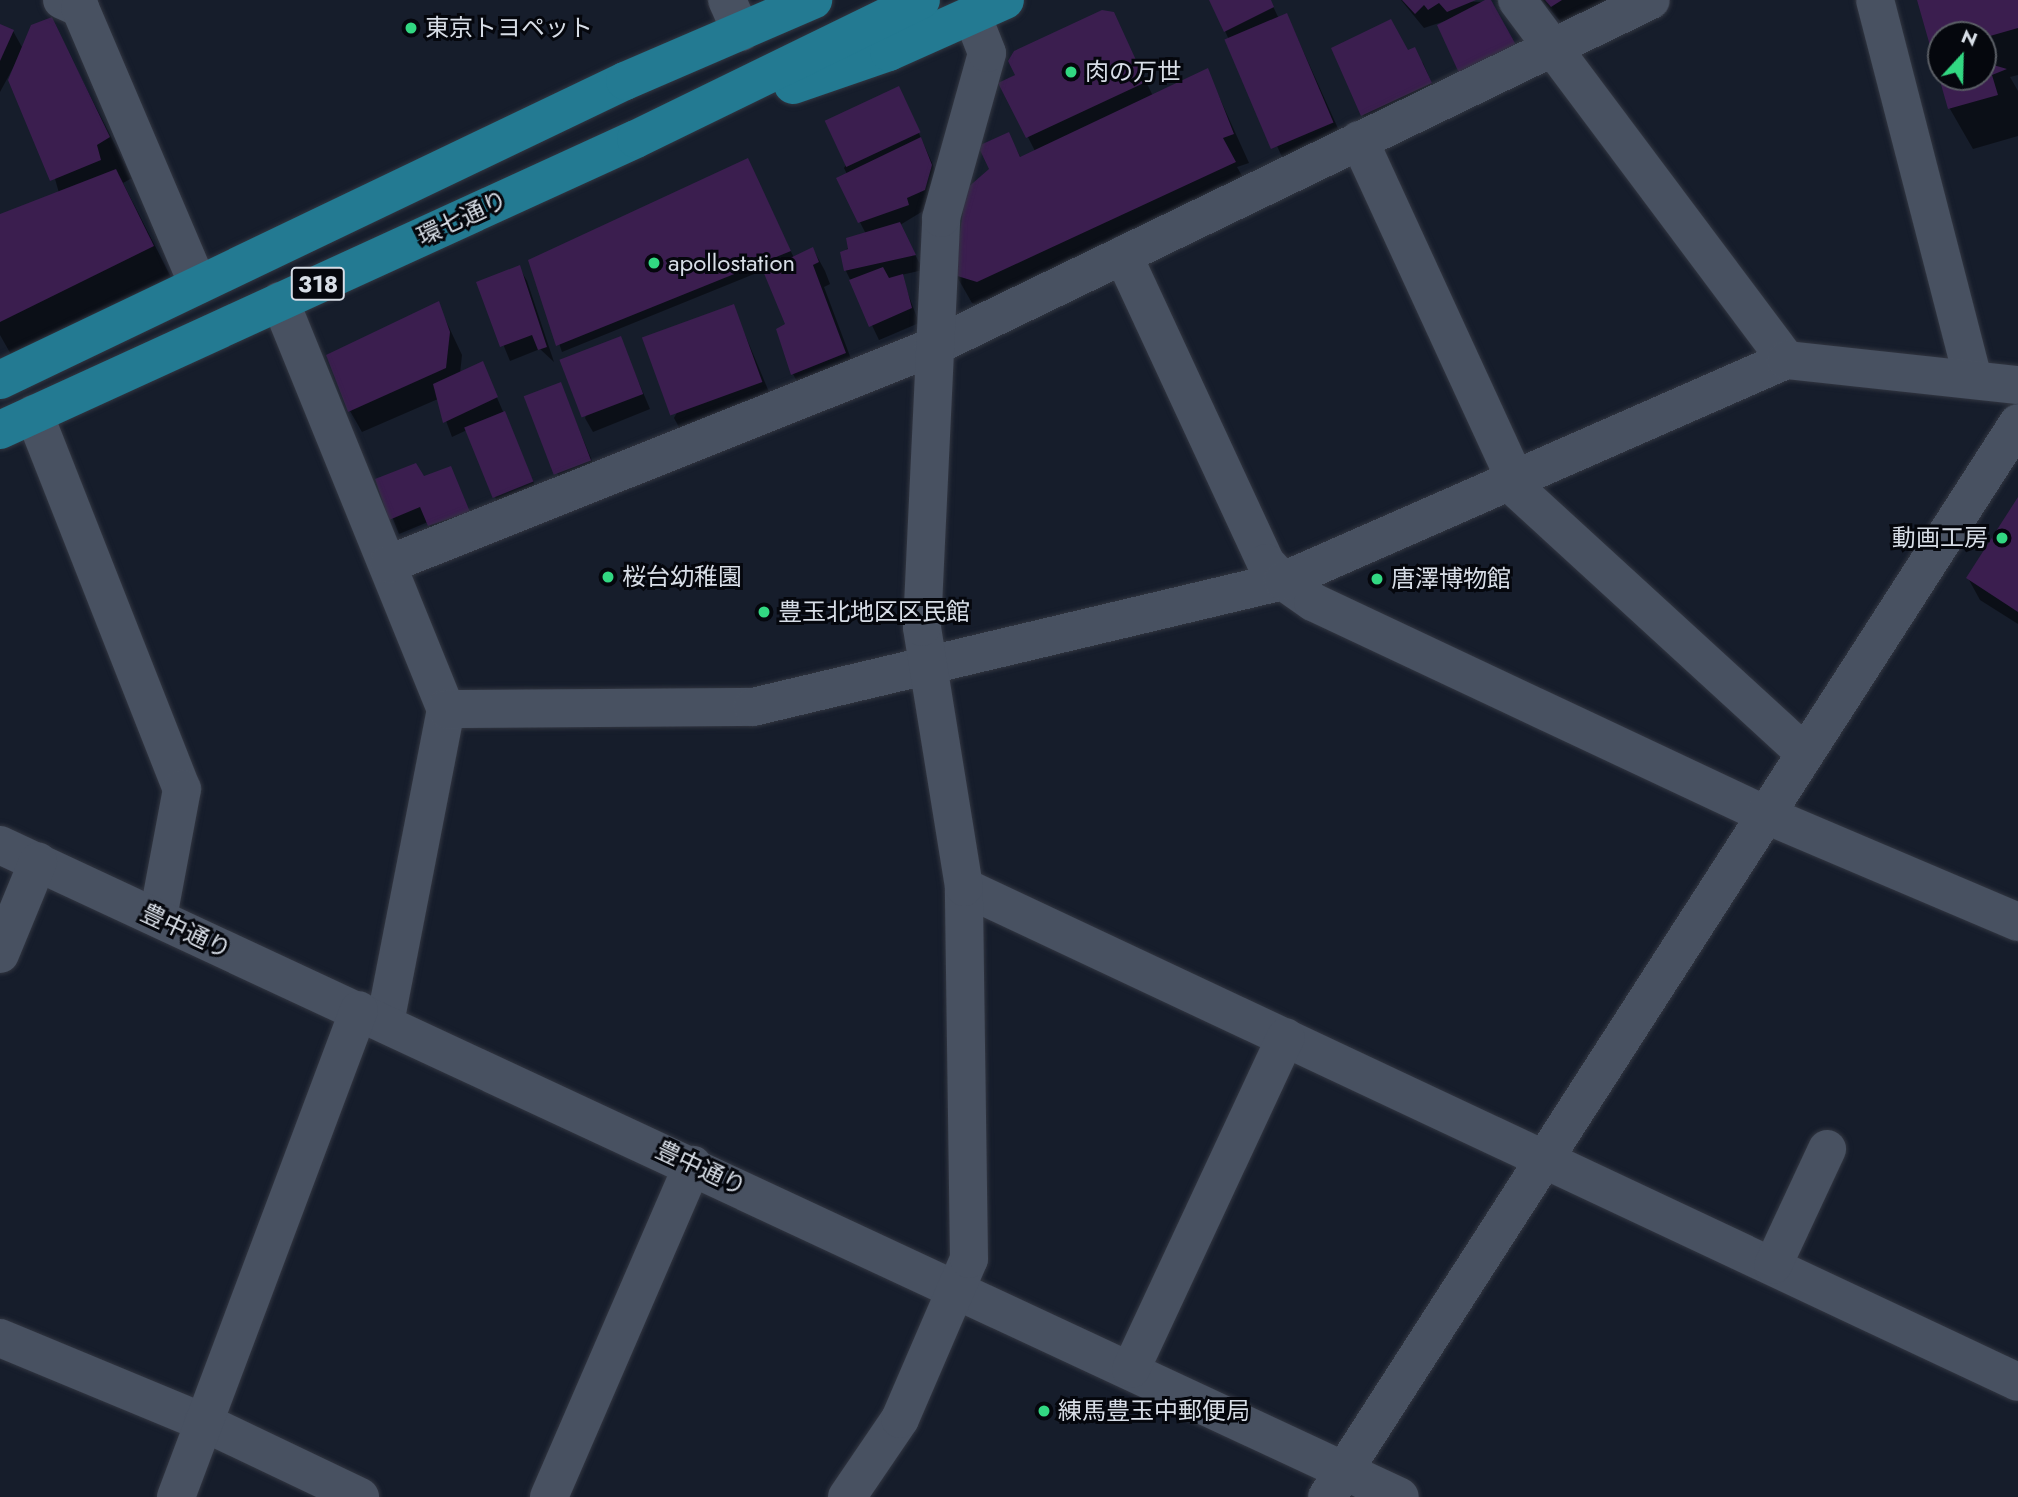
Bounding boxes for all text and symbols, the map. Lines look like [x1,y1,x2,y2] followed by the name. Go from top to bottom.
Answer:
[425,14,593,42] place label: 東京トヨペット
[403,20,419,36] marker: 東京トヨペット
[1927,21,1997,91] north arrow
[1957,23,1981,53] text: N
[1085,58,1181,86] place label: 肉の万世
[1063,64,1079,80] marker: 肉の万世
[412,185,512,251] street label: 環七通り
[668,249,795,277] place label: apollostation
[646,255,662,271] marker: apollostation
[290,264,346,304] road number: 318
[1892,524,1988,552] place label: 動画工房
[1994,530,2010,546] marker: 動画工房
[622,563,742,591] place label: 桜台幼稚園
[1391,565,1511,593] place label: 唐澤博物館
[600,569,616,585] marker: 桜台幼稚園
[1369,571,1385,587] marker: 唐澤博物館
[778,598,970,626] place label: 豊玉北地区区民館
[756,604,772,620] marker: 豊玉北地区区民館
[136,898,236,964] street label: 豊中通り
[651,1135,751,1201] street label: 豊中通り
[1058,1397,1250,1425] place label: 練馬豊玉中郵便局
[1036,1403,1052,1419] marker: 練馬豊玉中郵便局

